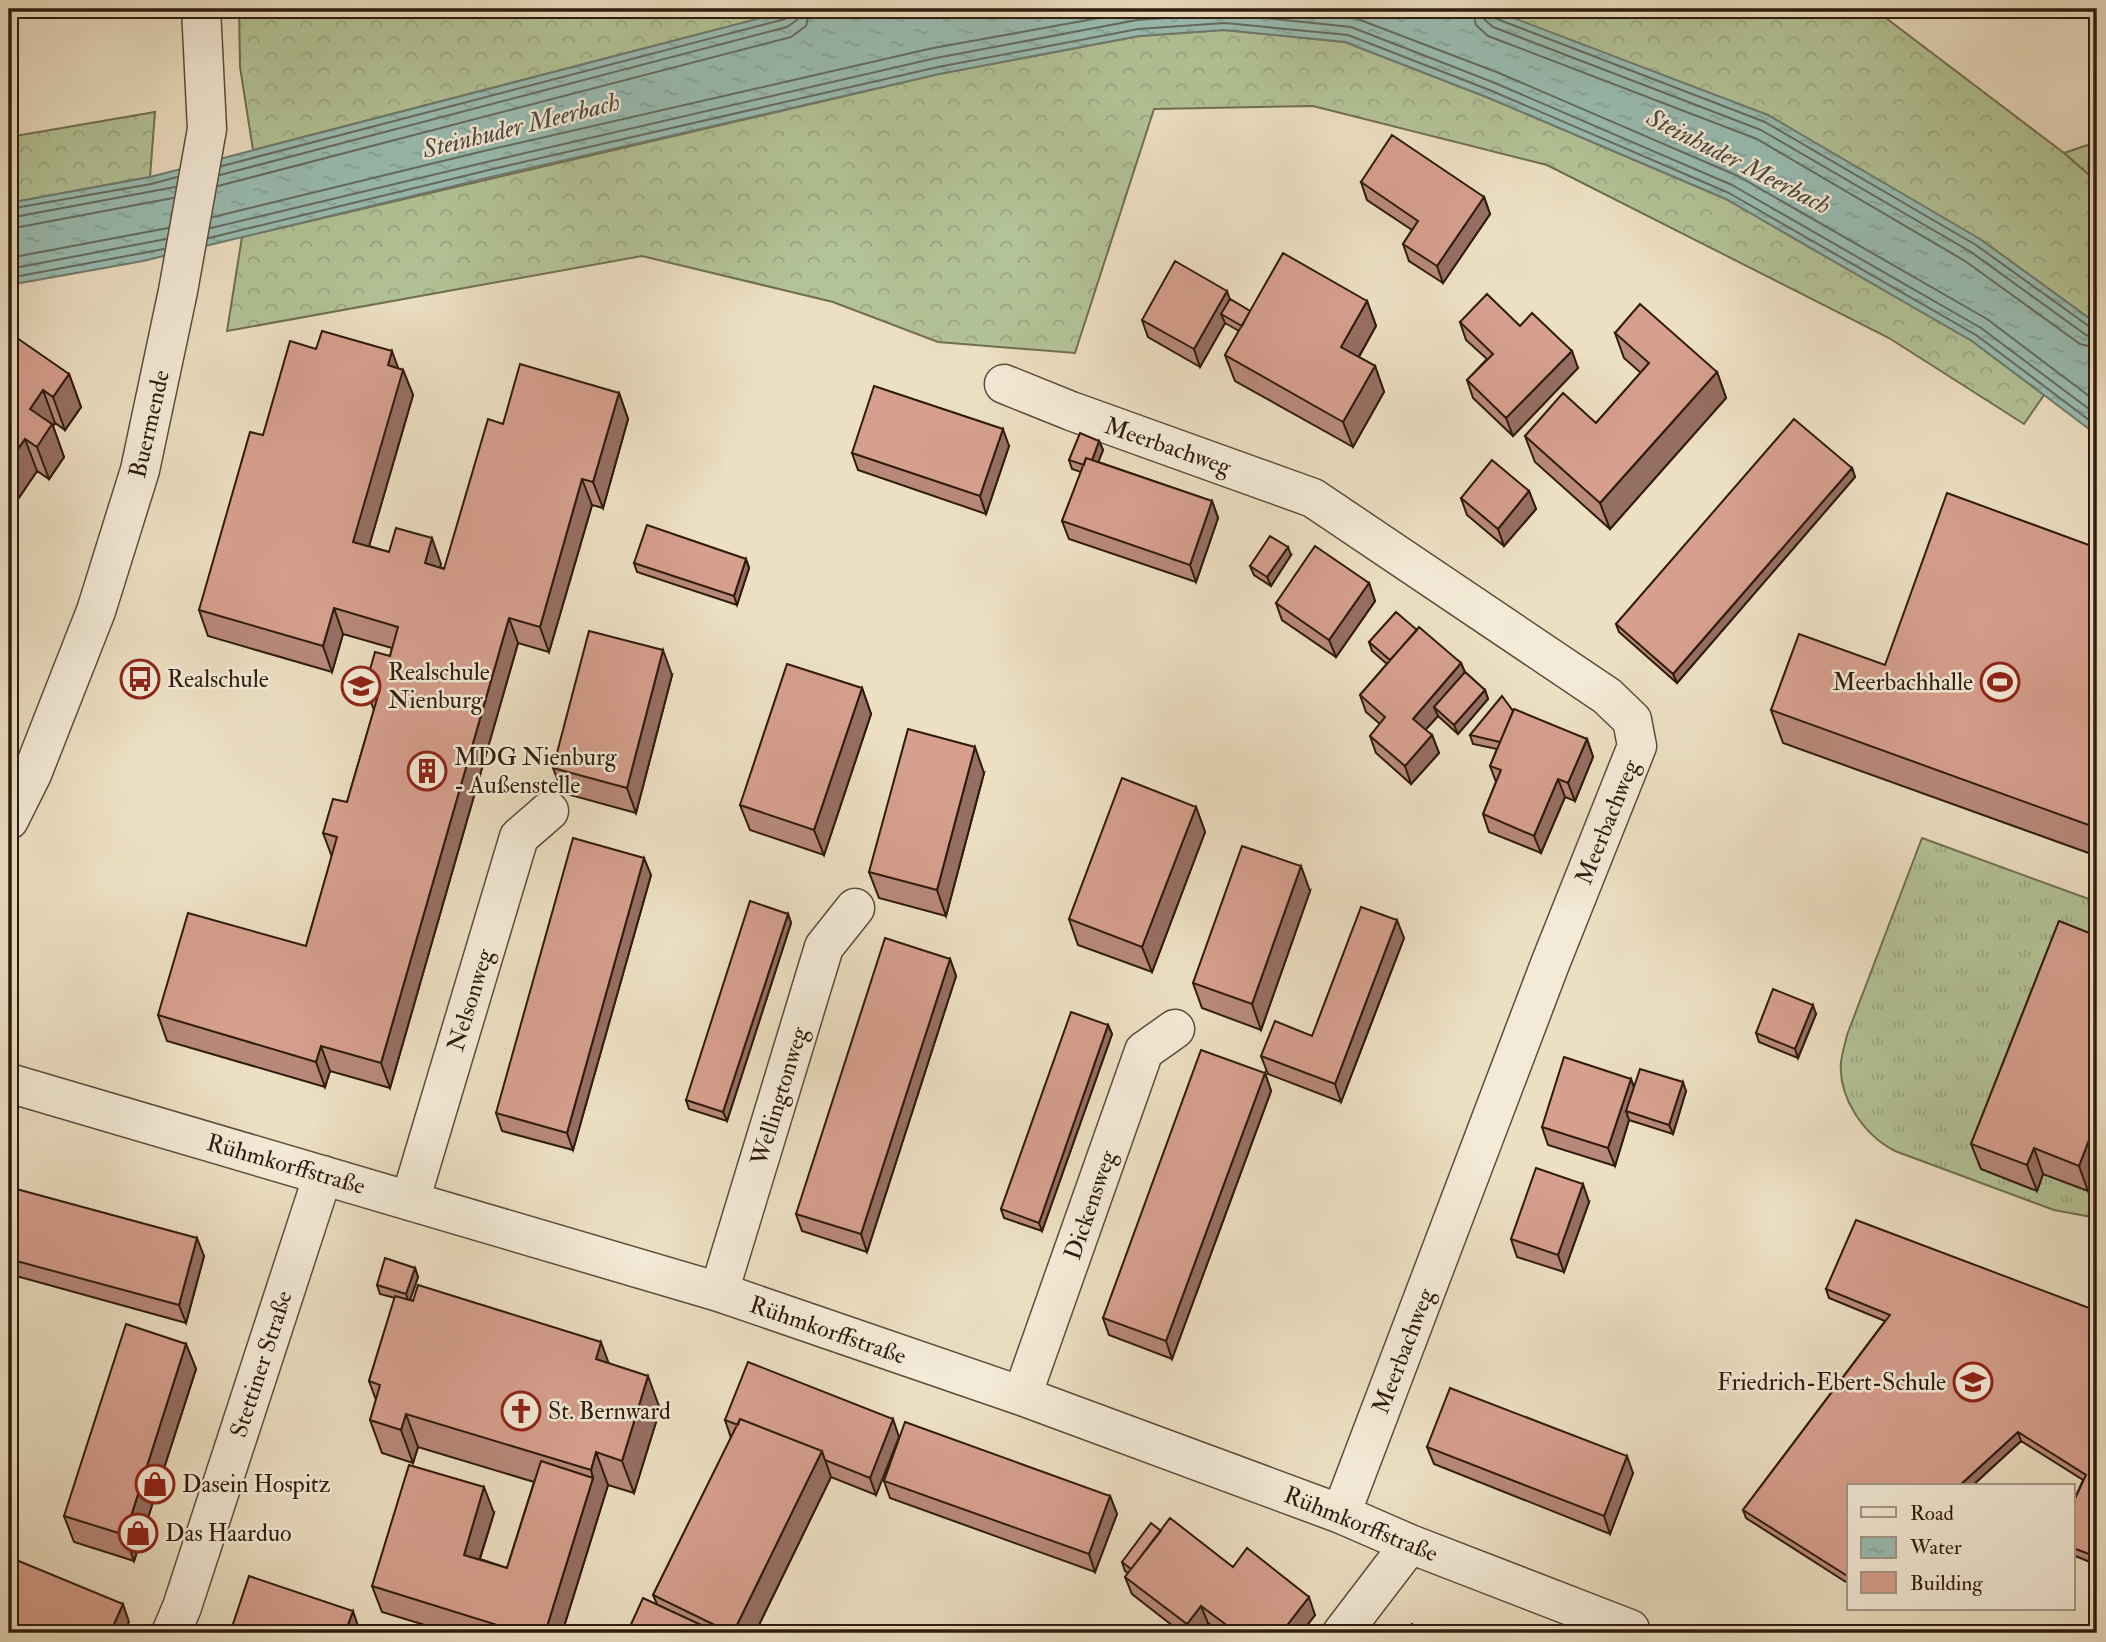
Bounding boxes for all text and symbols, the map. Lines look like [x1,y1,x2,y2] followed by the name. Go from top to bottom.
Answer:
[418,86,623,166] water label: Steinhuder Meerbach
[1640,101,1836,222] water label: Steinhuder Meerbach
[122,367,177,481] street label: Buermende
[1100,410,1236,483] street label: Meerbachweg
[388,657,490,716] place label: Realschule Nienburg
[119,658,161,700] bus stop icon: Realschule
[1979,661,2021,703] sports icon: Meerbachhalle
[167,664,269,695] place label: Realschule
[340,665,382,707] school or university icon: Realschule Nienburg
[1833,667,1973,698] place label: Meerbachhalle
[454,742,618,801] place label: MDG Nienburg - Außenstelle
[406,750,448,792] building icon: MDG Nienburg - Außenstelle
[1568,754,1647,889] street label: Meerbachweg
[440,944,501,1055] street label: Nelsonweg
[743,1022,816,1170] street label: Wellingtonweg
[203,1127,369,1202] street label: Rühmkorffstraße
[1057,1145,1124,1264] street label: Dickensweg
[1365,1283,1442,1418] street label: Meerbachweg
[223,1287,300,1441] street label: Stettiner Straße
[745,1289,910,1372] street label: Rühmkorffstraße
[1952,1361,1994,1403] school or university icon: Friedrich-Ebert-Schule
[1717,1367,1946,1398] place label: Friedrich-Ebert-Schule
[500,1390,542,1432] church icon: St. Bernward
[548,1396,671,1427] place label: St. Bernward
[134,1463,176,1505] shop icon: Dasein Hospitz
[182,1469,331,1500] place label: Dasein Hospitz
[1279,1479,1442,1569] street label: Rühmkorffstraße
[1847,1484,2074,1610] legend
[1910,1500,1955,1527] text: Road
[117,1512,159,1554] shop icon: Das Haarduo
[165,1518,292,1549] place label: Das Haarduo
[1909,1534,1962,1561] text: Water
[1910,1570,1983,1597] text: Building

